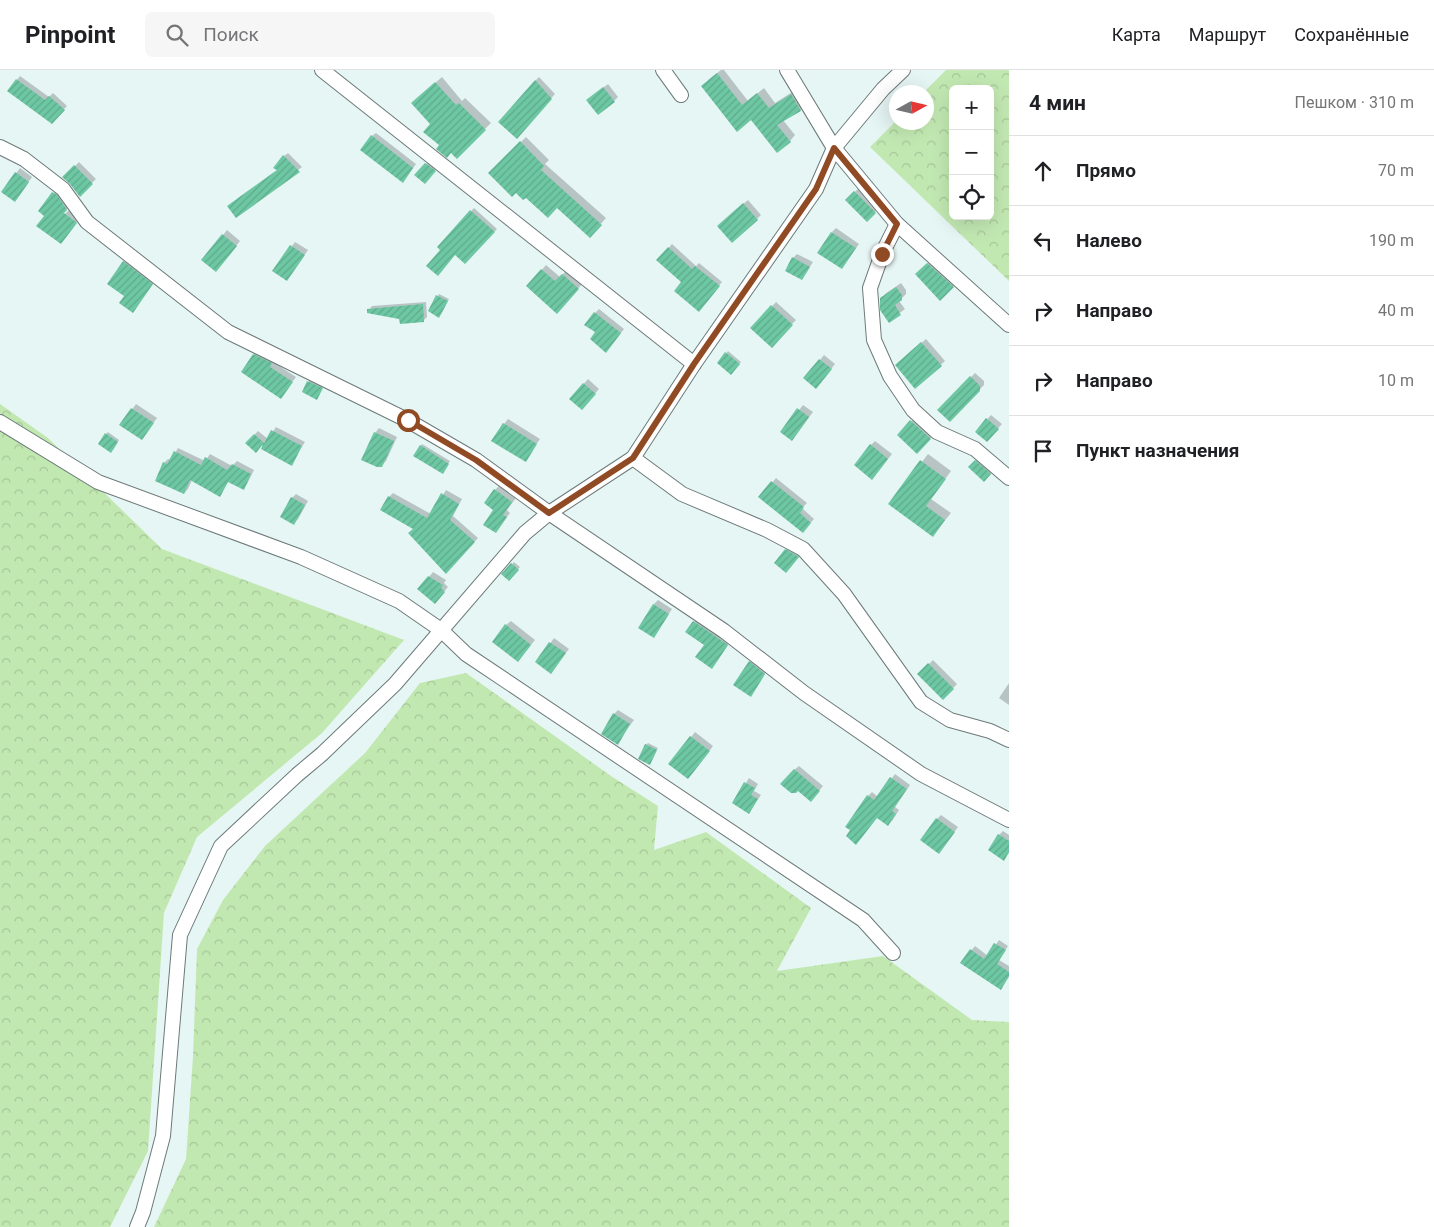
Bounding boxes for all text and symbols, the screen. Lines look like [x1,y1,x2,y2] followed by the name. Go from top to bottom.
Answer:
[145,12,495,57] search box
[25,21,115,49] text: Pinpoint
[163,21,191,49] icon: search
[203,23,259,46] text: Поиск
[1112,24,1161,45] text: Карта
[1189,24,1266,45] text: Маршрут
[1294,24,1409,45] text: Сохранённые
[889,85,934,130] north arrow
[949,85,994,220] map controls
[949,85,994,130] button: +
[1029,91,1086,115] text: 4 мин
[1295,93,1414,112] text: Пешком · 310 m
[949,130,994,175] button: −
[1029,157,1057,185] icon: ahead
[1076,159,1136,182] text: Прямо
[1378,161,1414,180] text: 70 m
[949,175,994,220] button: locate
[1029,227,1057,255] icon: left
[1076,229,1142,252] text: Налево
[1369,231,1414,250] text: 190 m
[871,243,894,266] route end
[1029,297,1057,325] icon: right
[1076,299,1153,322] text: Направо
[1378,301,1414,320] text: 40 m
[1029,367,1057,395] icon: right
[1076,369,1153,392] text: Направо
[1378,371,1414,390] text: 10 m
[397,409,420,432] route start
[1029,437,1057,465] icon: arrive
[1076,439,1239,462] text: Пункт назначения

